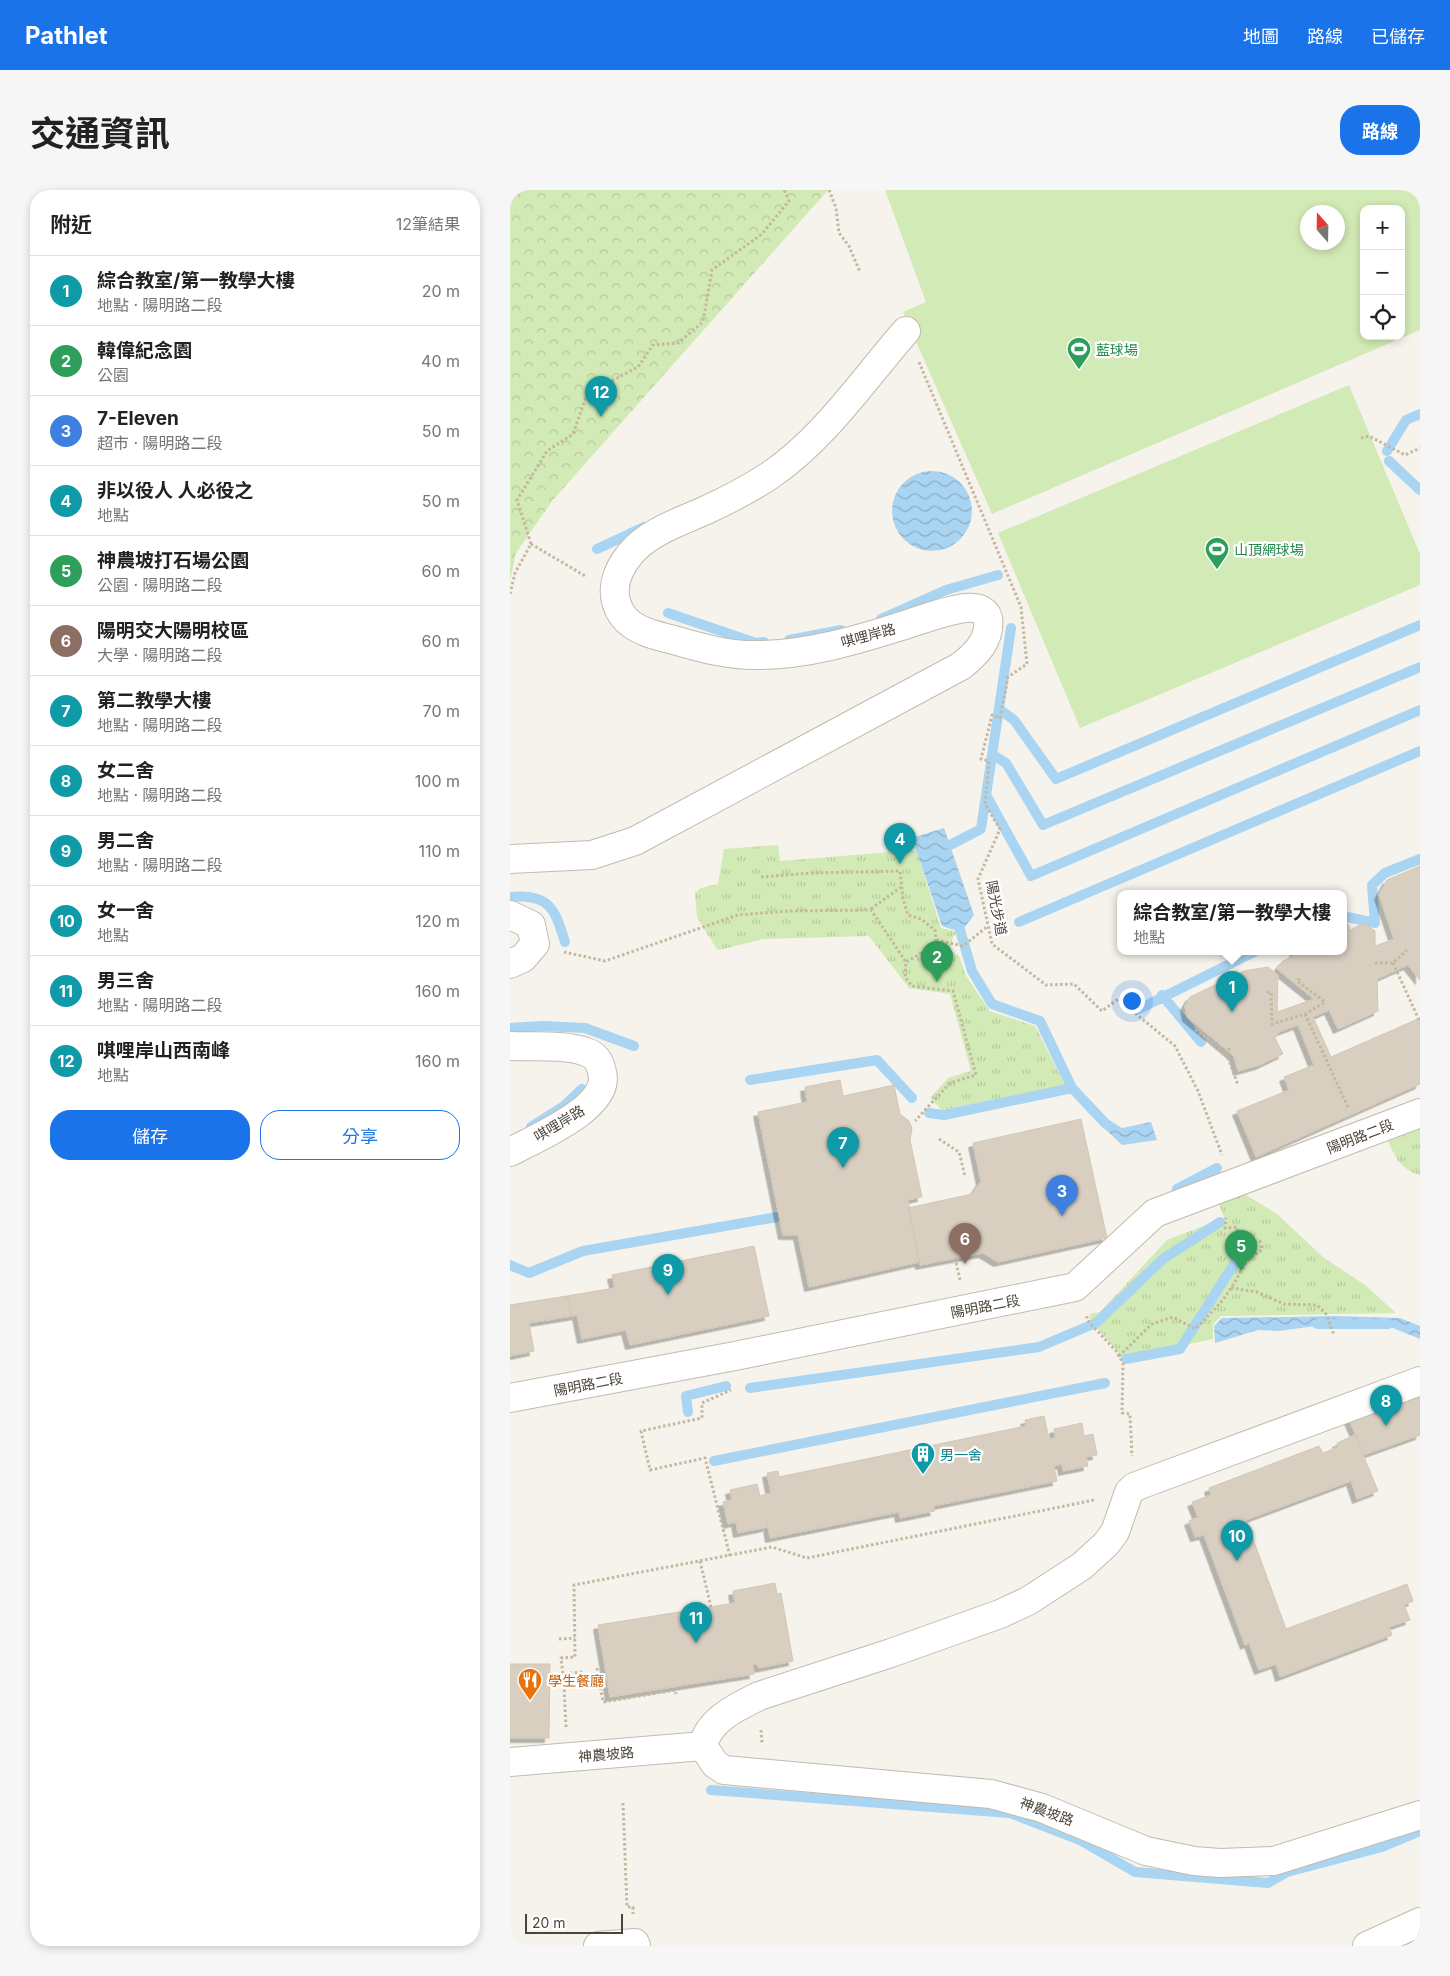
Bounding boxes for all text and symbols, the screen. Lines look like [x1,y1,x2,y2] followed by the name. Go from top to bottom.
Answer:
[25,21,108,50] text: Pathlet
[1243,26,1279,47] text: 地圖
[1307,26,1343,47] text: 路線
[1371,26,1425,47] text: 已儲存
[1340,105,1420,155] button: 路線
[30,112,170,154] text: 交通資訊
[1300,205,1345,250] north arrow
[1360,205,1405,340] map controls
[1360,205,1405,250] button: +
[50,212,92,237] text: 附近
[396,214,460,234] text: 12筆結果
[1360,250,1405,295] button: −
[97,269,294,292] text: 綜合教室/第一教學大樓
[63,281,69,301] text: 1
[422,281,460,301] text: 20 m
[97,295,223,315] text: 地點 · 陽明路二段
[1360,295,1405,340] button: locate
[1066,336,1092,370] sports icon: 藍球場
[97,339,192,362] text: 韓偉紀念園
[1096,341,1138,358] place label: 藍球場
[61,351,71,371] text: 2
[421,351,460,371] text: 40 m
[97,365,129,385] text: 公園
[585,376,617,417] pin: 12
[97,407,179,430] text: 7-Eleven
[61,421,71,441] text: 3
[422,421,460,441] text: 50 m
[97,433,223,453] text: 超市 · 陽明路二段
[97,479,254,502] text: 非以役人 人必役之
[61,491,71,511] text: 4
[422,491,460,511] text: 50 m
[97,505,129,525] text: 地點
[1204,536,1230,570] sports icon: 山頂網球場
[1234,541,1304,558] place label: 山頂網球場
[97,549,249,572] text: 神農坡打石場公園
[61,561,71,581] text: 5
[421,561,460,581] text: 60 m
[97,575,223,595] text: 公園 · 陽明路二段
[97,619,249,642] text: 陽明交大陽明校區
[839,620,897,650] street label: 唭哩岸路
[61,631,71,651] text: 6
[421,631,460,651] text: 60 m
[97,645,223,665] text: 大學 · 陽明路二段
[97,689,211,712] text: 第二教學大樓
[61,701,71,721] text: 7
[423,701,460,721] text: 70 m
[97,715,223,735] text: 地點 · 陽明路二段
[97,759,154,782] text: 女二舍
[61,771,71,791] text: 8
[415,771,460,791] text: 100 m
[97,785,223,805] text: 地點 · 陽明路二段
[884,823,916,864] pin: 4
[97,829,154,852] text: 男二舍
[61,841,71,861] text: 9
[418,841,460,861] text: 110 m
[97,855,223,875] text: 地點 · 陽明路二段
[983,879,1011,937] street label: 陽光步道
[1117,890,1347,955] popup
[97,899,154,922] text: 女一舍
[1133,901,1331,924] text: 綜合教室/第一教學大樓
[57,911,75,931] text: 10
[415,911,460,931] text: 120 m
[97,925,129,945] text: 地點
[1133,927,1165,947] text: 地點
[921,941,953,982] pin: 2
[97,969,154,992] text: 男三舍
[1216,971,1248,1012] pin: 1
[59,981,73,1001] text: 11
[415,981,460,1001] text: 160 m
[1119,988,1145,1014] your location
[97,995,223,1015] text: 地點 · 陽明路二段
[97,1039,230,1062] text: 唭哩岸山西南峰
[58,1051,74,1071] text: 12
[415,1051,460,1071] text: 160 m
[97,1065,129,1085] text: 地點
[531,1101,587,1145] street label: 唭哩岸路
[50,1110,250,1160] button: 儲存
[260,1110,460,1160] button: 分享
[1324,1116,1396,1156] street label: 陽明路二段
[827,1127,859,1168] pin: 7
[1046,1175,1078,1216] pin: 3
[949,1223,981,1264] pin: 6
[1225,1230,1257,1271] pin: 5
[652,1254,684,1295] pin: 9
[949,1291,1021,1321] street label: 陽明路二段
[552,1369,624,1399] street label: 陽明路二段
[1370,1385,1402,1426] pin: 8
[910,1441,936,1475] building icon: 男一舍
[940,1446,982,1463] place label: 男一舍
[1221,1520,1253,1561] pin: 10
[680,1602,712,1643] pin: 11
[517,1667,543,1701] restaurant icon: 學生餐廳
[548,1672,604,1689] place label: 學生餐廳
[577,1743,635,1765] street label: 神農坡路
[1018,1793,1076,1829] street label: 神農坡路
[525,1911,622,1934] scale bar
[532,1914,566,1931] text: 20 m

